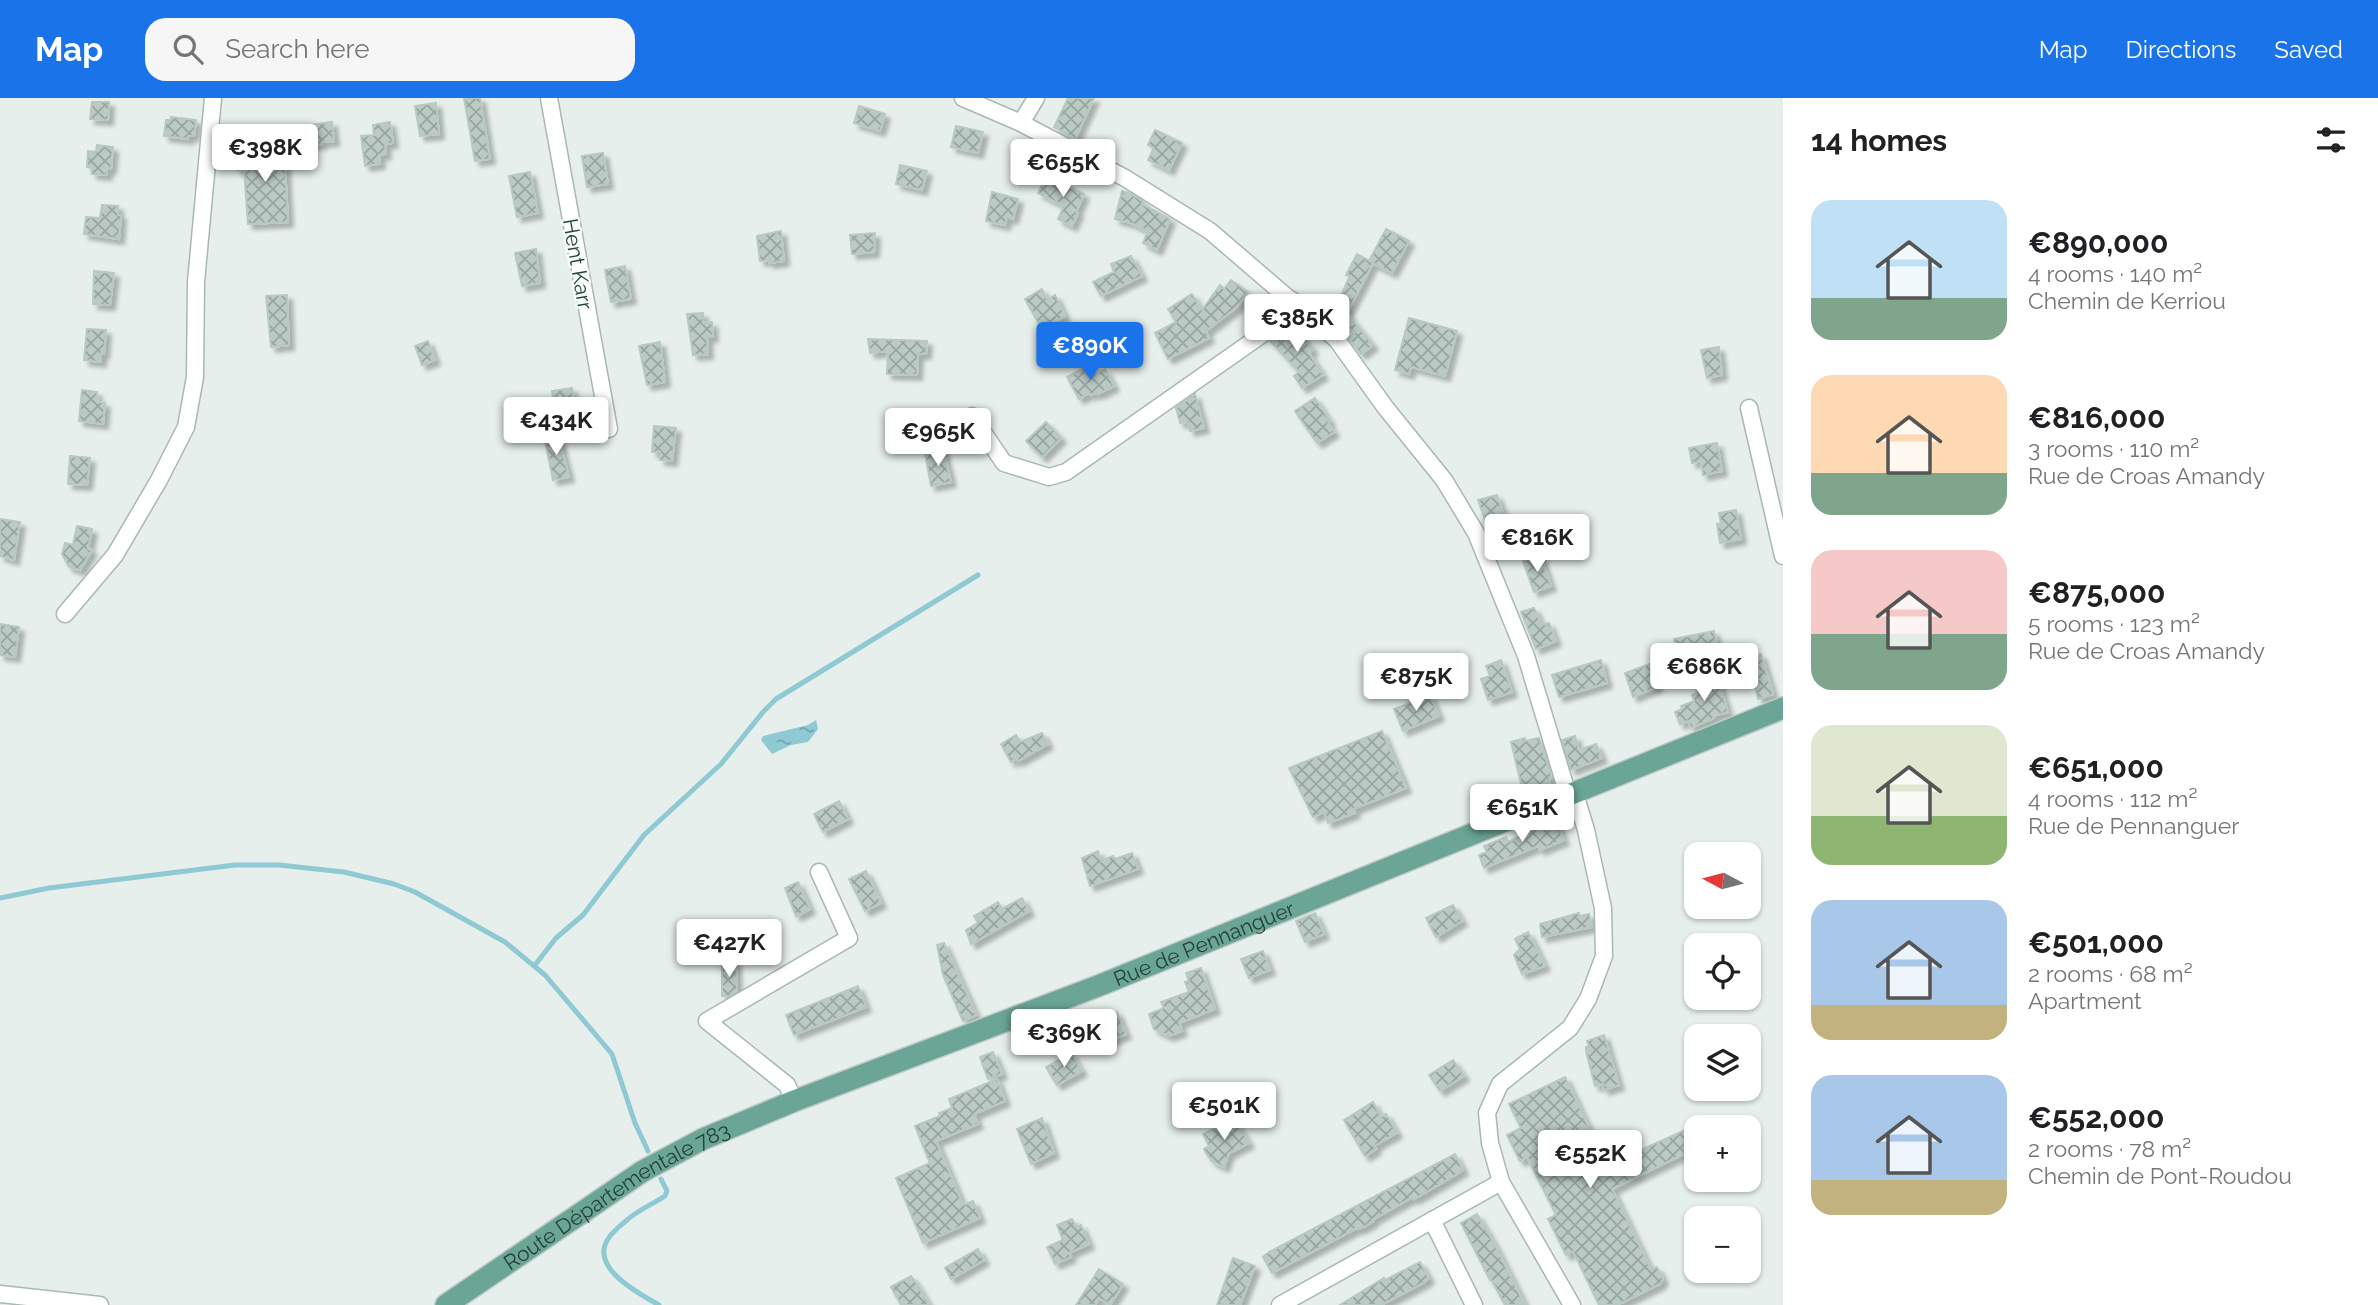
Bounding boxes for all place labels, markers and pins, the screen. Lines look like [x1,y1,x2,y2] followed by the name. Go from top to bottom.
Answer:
[216,125,314,184] pin: €398K
[1014,140,1112,199] pin: €655K
[1248,294,1346,354] pin: €385K
[1041,322,1139,382] pin: €890K
[507,398,605,457] pin: €434K
[889,408,987,468] pin: €965K
[1488,514,1586,574] pin: €816K
[1655,644,1753,703] pin: €686K
[1367,654,1465,713] pin: €875K
[1473,784,1571,844] pin: €651K
[680,920,778,979] pin: €427K
[1015,1010,1113,1069] pin: €369K
[1175,1082,1273,1142] pin: €501K
[1541,1130,1639,1190] pin: €552K

